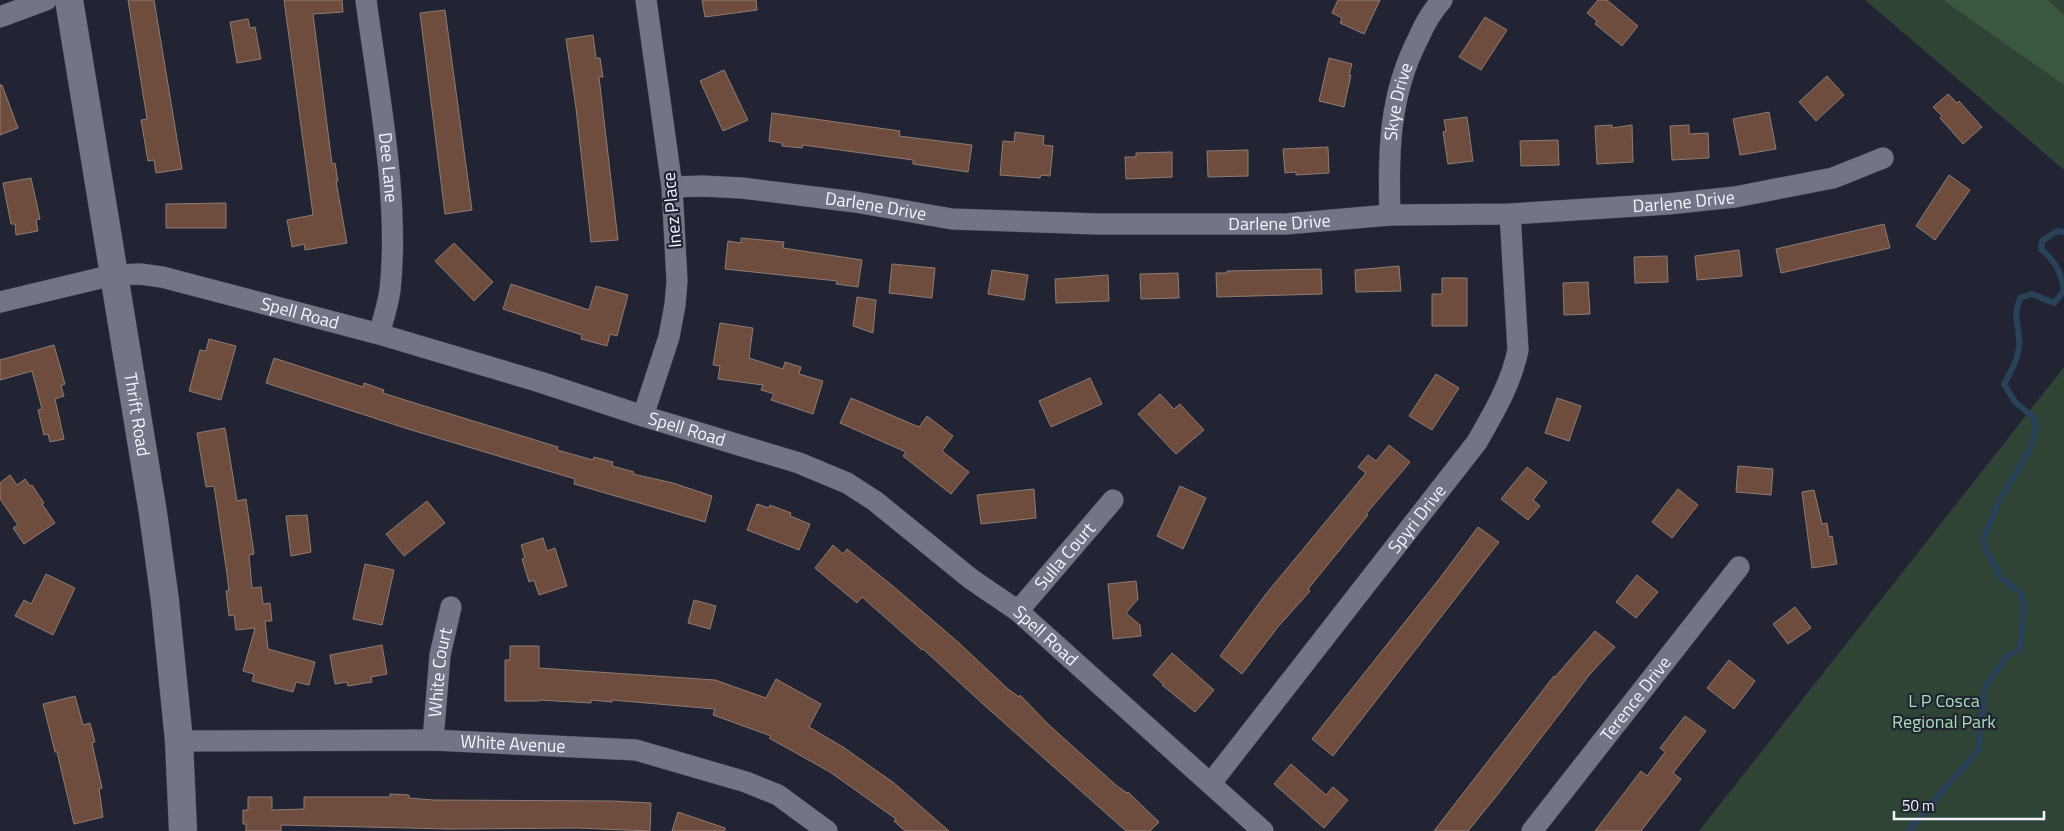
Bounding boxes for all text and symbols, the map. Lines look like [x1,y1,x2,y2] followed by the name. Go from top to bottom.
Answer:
[1377,59,1419,142] street label: Skye Drive
[372,131,405,203] street label: Dee Lane
[655,171,688,249] street label: Inez Place
[1632,183,1736,219] street label: Darlene Drive
[824,184,929,227] street label: Darlene Drive
[1228,206,1332,237] street label: Darlene Drive
[258,290,342,336] street label: Spell Road
[117,370,158,458] street label: Thrift Road
[645,404,729,453] street label: Spell Road
[1381,478,1452,559] street label: Spyri Drive
[1028,516,1102,596] street label: Sulla Court
[1007,599,1085,672] street label: Spell Road
[421,624,459,718] street label: White Court
[1593,650,1677,747] street label: Terence Drive
[1892,687,1996,735] park label: L P Cosca Regional Park
[460,727,566,760] street label: White Avenue
[1894,788,2044,820] scale bar
[1902,794,1935,817] text: 50 m

